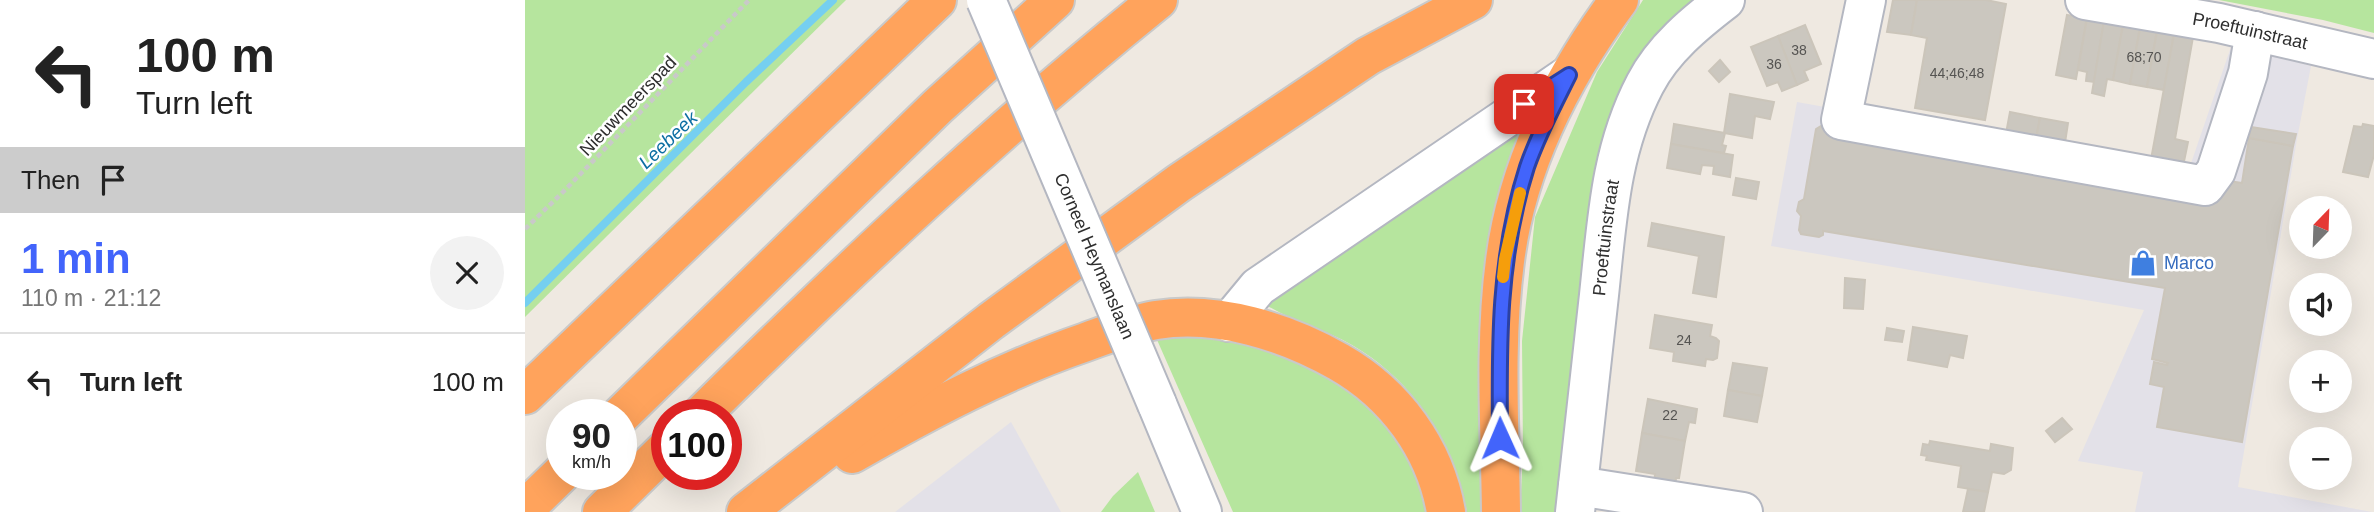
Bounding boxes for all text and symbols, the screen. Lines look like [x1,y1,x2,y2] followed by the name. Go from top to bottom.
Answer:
[2191,9,2310,53] street label: Proeftuinstraat
[21,28,112,119] icon: left
[136,28,275,82] text: 100 m
[1791,42,1807,58] house number: 38
[2126,49,2162,65] house number: 68;70
[576,52,680,160] street label: Nieuwmeerspad
[1766,56,1782,72] house number: 36
[1930,65,1984,81] house number: 44;46;48
[1494,74,1554,134] pin
[136,85,252,121] text: Turn left
[1505,85,1543,123] icon: arrive
[634,106,703,173] water label: Leebeek
[94,161,132,199] icon: arrive
[21,165,80,195] text: Then
[1050,170,1138,342] street label: Corneel Heymanslaan
[1589,178,1623,297] street label: Proeftuinstraat
[2289,196,2352,259] north arrow
[2289,196,2352,490] map controls
[21,235,131,282] text: 1 min
[430,236,504,310] button: close
[2128,248,2158,278] shop icon: Marco
[2164,253,2214,273] place label: Marco
[2289,273,2352,336] button: sound
[21,285,161,311] text: 110 m · 21:12
[1676,332,1692,348] house number: 24
[2289,350,2352,413] button: +
[21,363,59,401] icon: left
[80,367,182,397] text: Turn left
[432,367,504,397] text: 100 m
[651,399,742,490] speed limit sign: 100
[1463,401,1537,475] position arrow
[1662,407,1678,423] house number: 22
[572,416,611,455] text: 90
[2289,427,2352,490] button: −
[572,452,611,472] text: km/h

